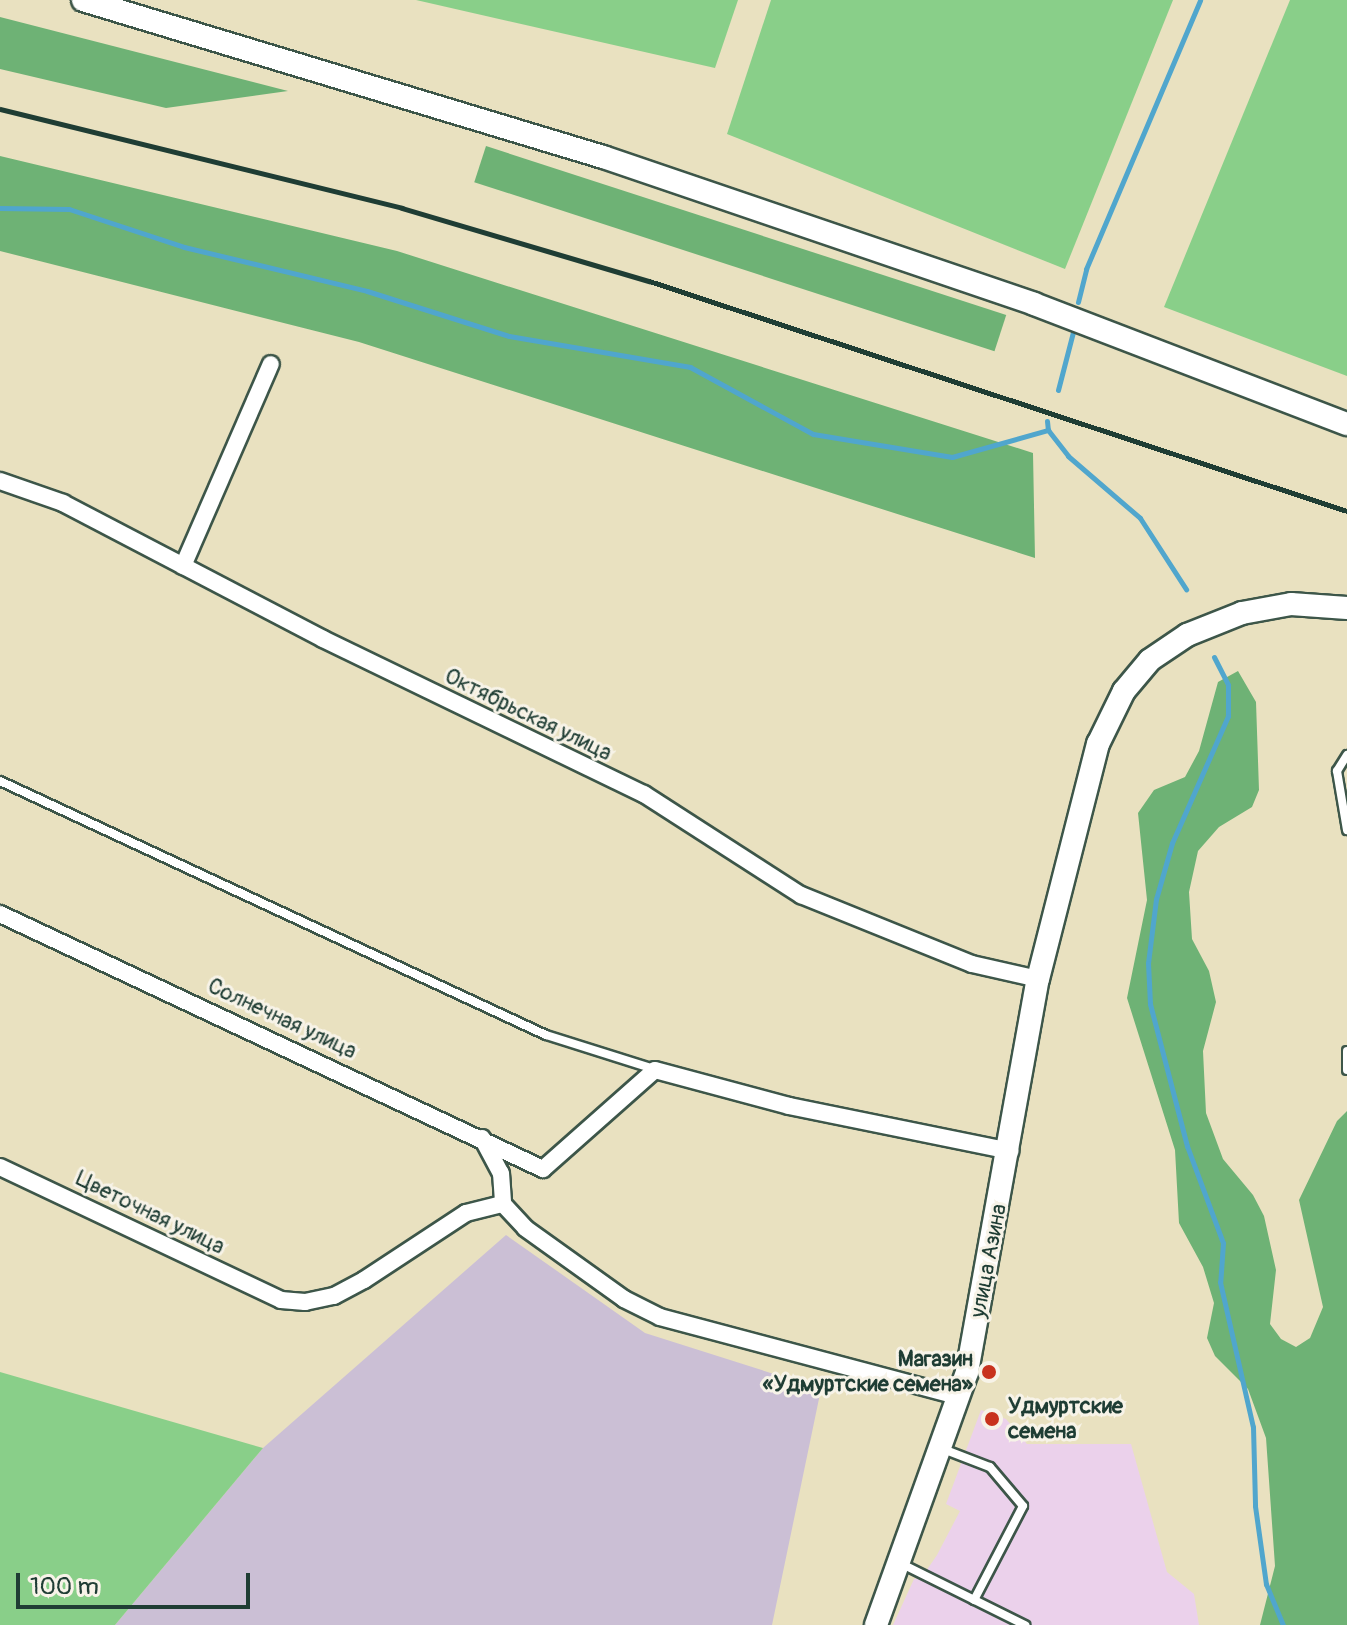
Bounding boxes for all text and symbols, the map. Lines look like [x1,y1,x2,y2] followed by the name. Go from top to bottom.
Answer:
[440,663,616,767] street label: Октябрьская улица
[203,973,361,1065] street label: Солнечная улица
[71,1166,229,1260] street label: Цветочная улица
[965,1202,1013,1320] street label: улица Азина
[763,1346,973,1398] place label: Магазин «Удмуртские семена»
[980,1363,998,1381] marker: Магазин «Удмуртские семена»
[1008,1393,1123,1444] place label: Удмуртские семена
[983,1410,1001,1428] marker: Удмуртские семена
[20,1557,254,1607] scale bar
[30,1572,99,1601] text: 100 m

